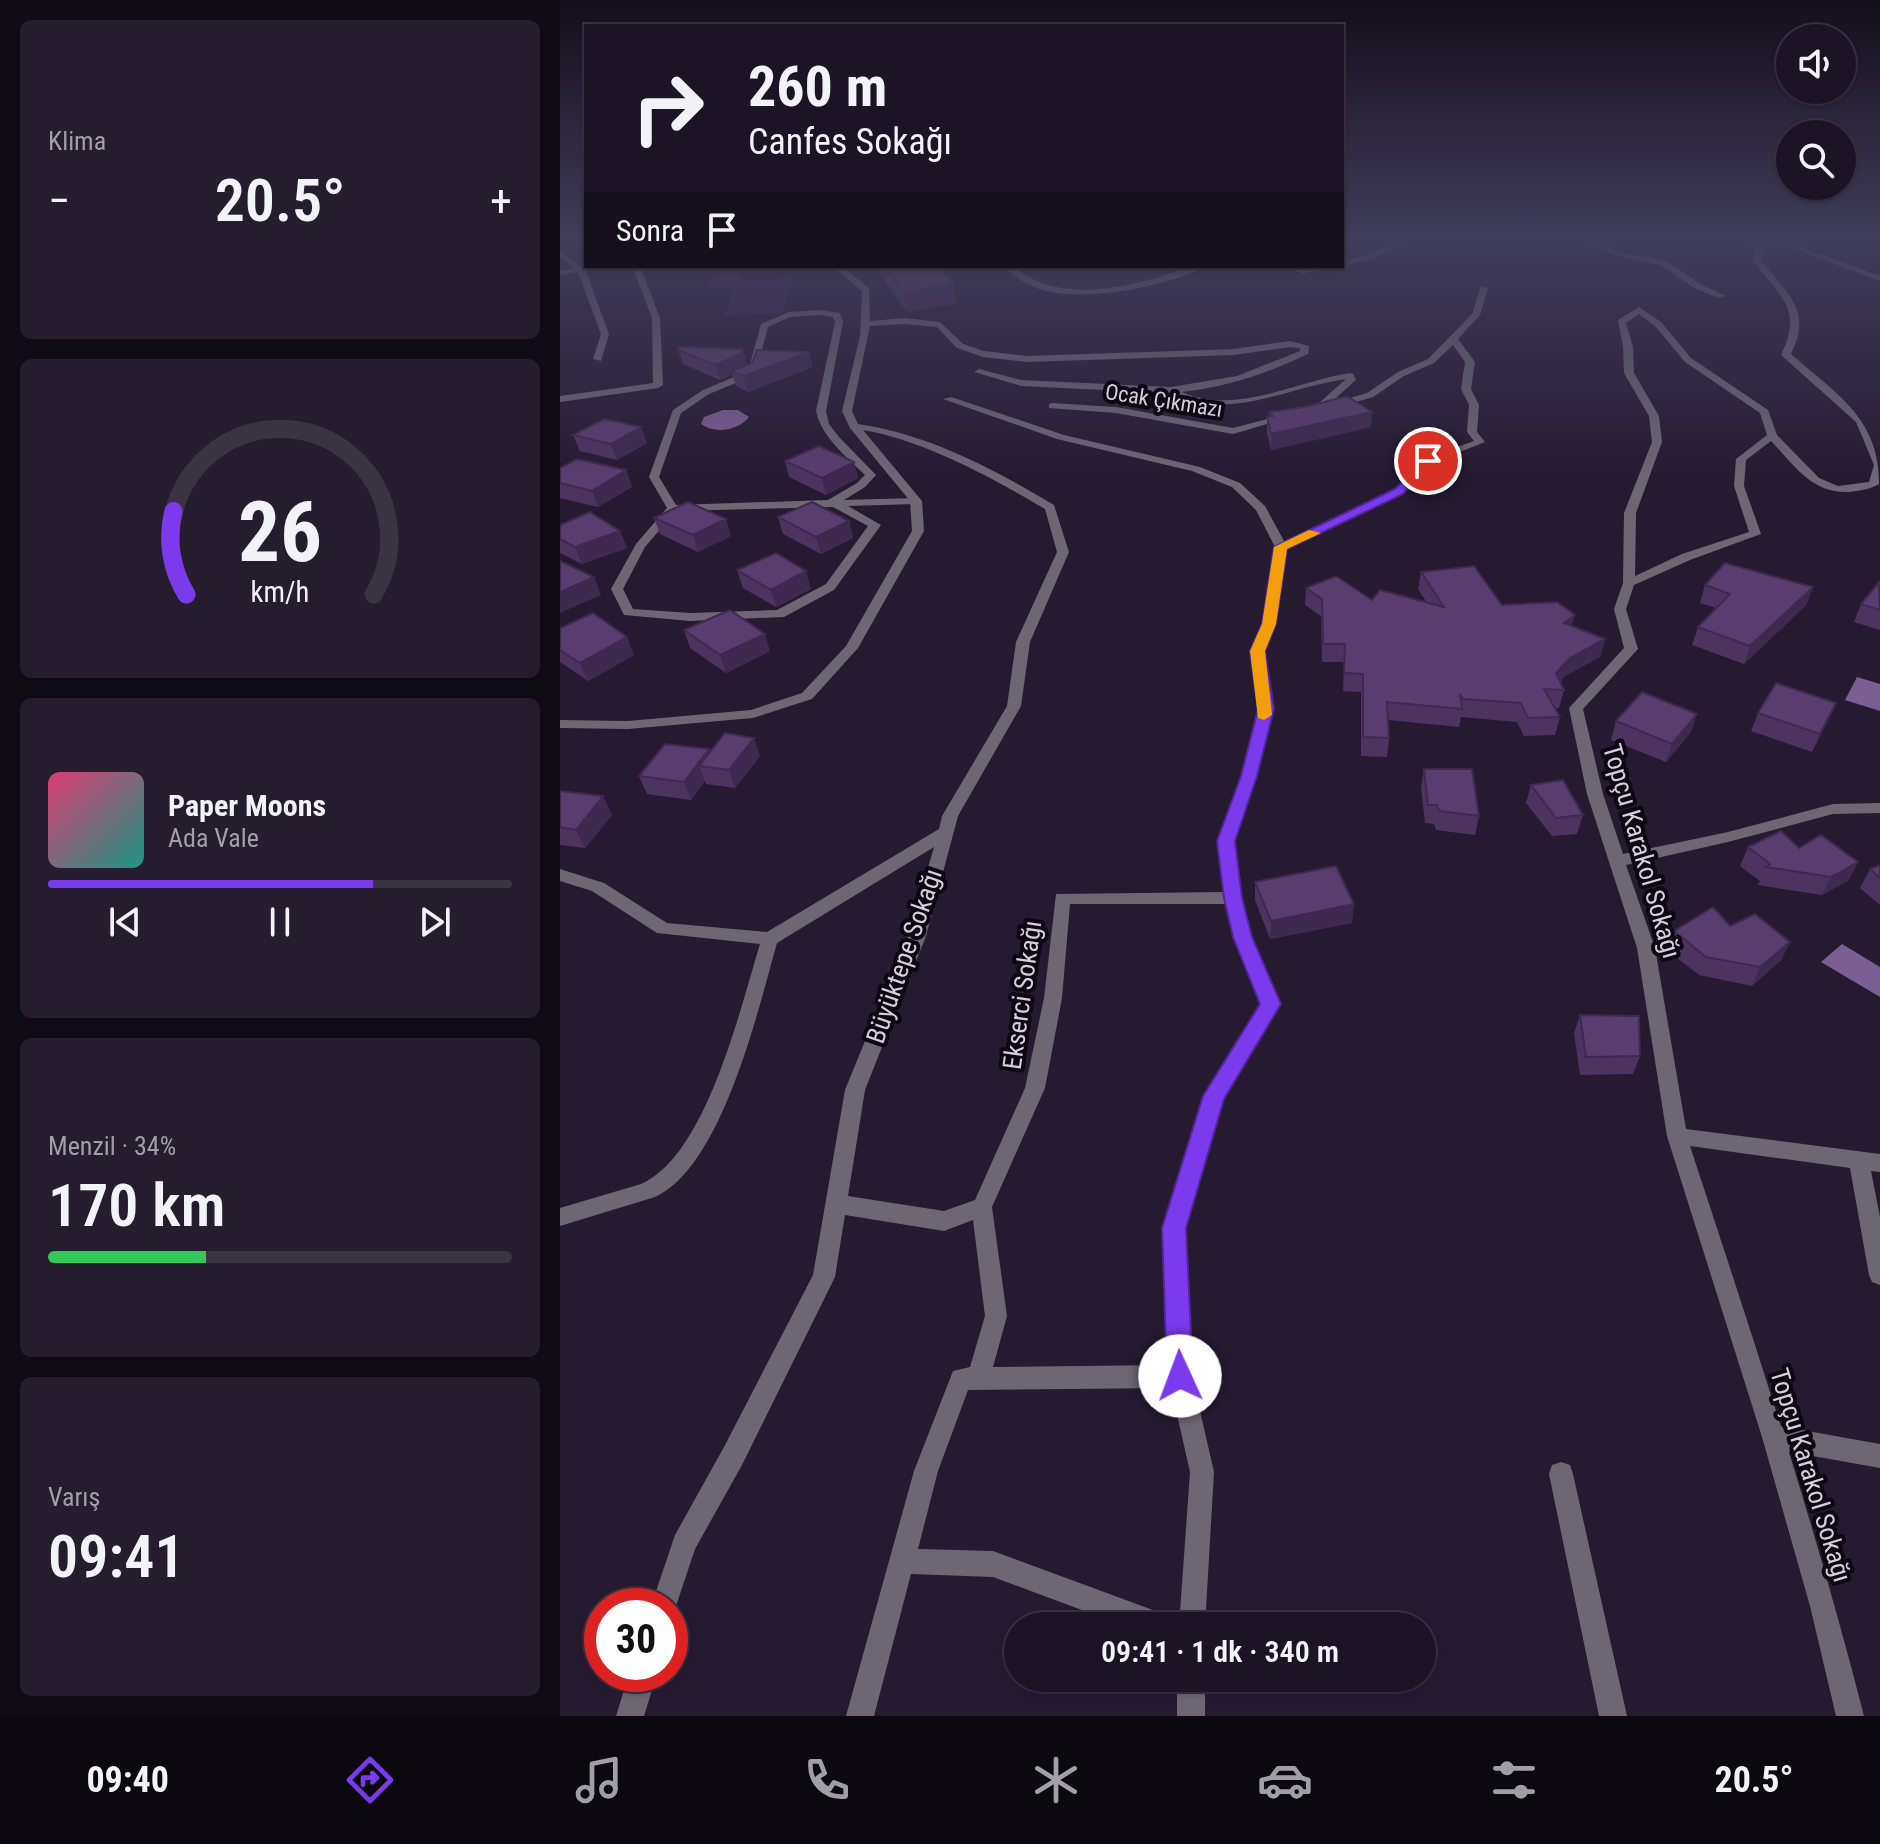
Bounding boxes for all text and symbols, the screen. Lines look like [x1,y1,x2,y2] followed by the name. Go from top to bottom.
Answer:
[1776,24,1856,200] map controls
[1776,24,1856,104] button: sound
[748,54,887,120] text: 260 m
[616,56,720,160] icon: right
[1776,120,1856,200] button: search
[748,121,952,163] text: Canfes Sokağı
[48,126,106,156] text: Klima
[215,165,345,236] text: 20.5°
[48,175,70,227] text: −
[490,175,512,227] text: +
[700,208,744,252] icon: arrive
[616,213,684,248] text: Sonra
[1103,379,1224,422] street label: Ocak Çıkmazı
[1394,427,1462,495] pin
[1406,439,1450,483] icon: arrive
[238,483,322,580] text: 26
[251,575,309,609] text: km/h
[1597,740,1687,962] street label: Topçu Karakol Sokağı
[168,788,326,823] text: Paper Moons
[168,823,259,853] text: Ada Vale
[860,865,948,1047] street label: Büyüktepe Sokağı
[103,900,147,944] icon: previous
[258,900,302,944] icon: pause
[413,900,457,944] icon: next
[997,919,1047,1071] street label: Ekserci Sokağı
[48,1131,176,1161] text: Menzil · 34%
[48,1170,225,1241] text: 170 km
[1138,1334,1222,1418] position arrow
[1764,1365,1858,1585] street label: Topçu Karakol Sokağı
[48,1482,100,1512] text: Varış
[48,1521,185,1592] text: 09:41
[584,1588,688,1692] speed limit sign: 30
[1101,1634,1339,1669] text: 09:41 · 1 dk · 340 m
[342,1752,398,1808] icon: directions
[571,1752,627,1808] icon: music
[799,1752,855,1808] icon: phone
[1028,1752,1084,1808] icon: climate
[1257,1752,1313,1808] icon: car
[1486,1752,1542,1808] icon: filters
[86,1759,169,1801] text: 09:40
[1714,1759,1794,1801] text: 20.5°

